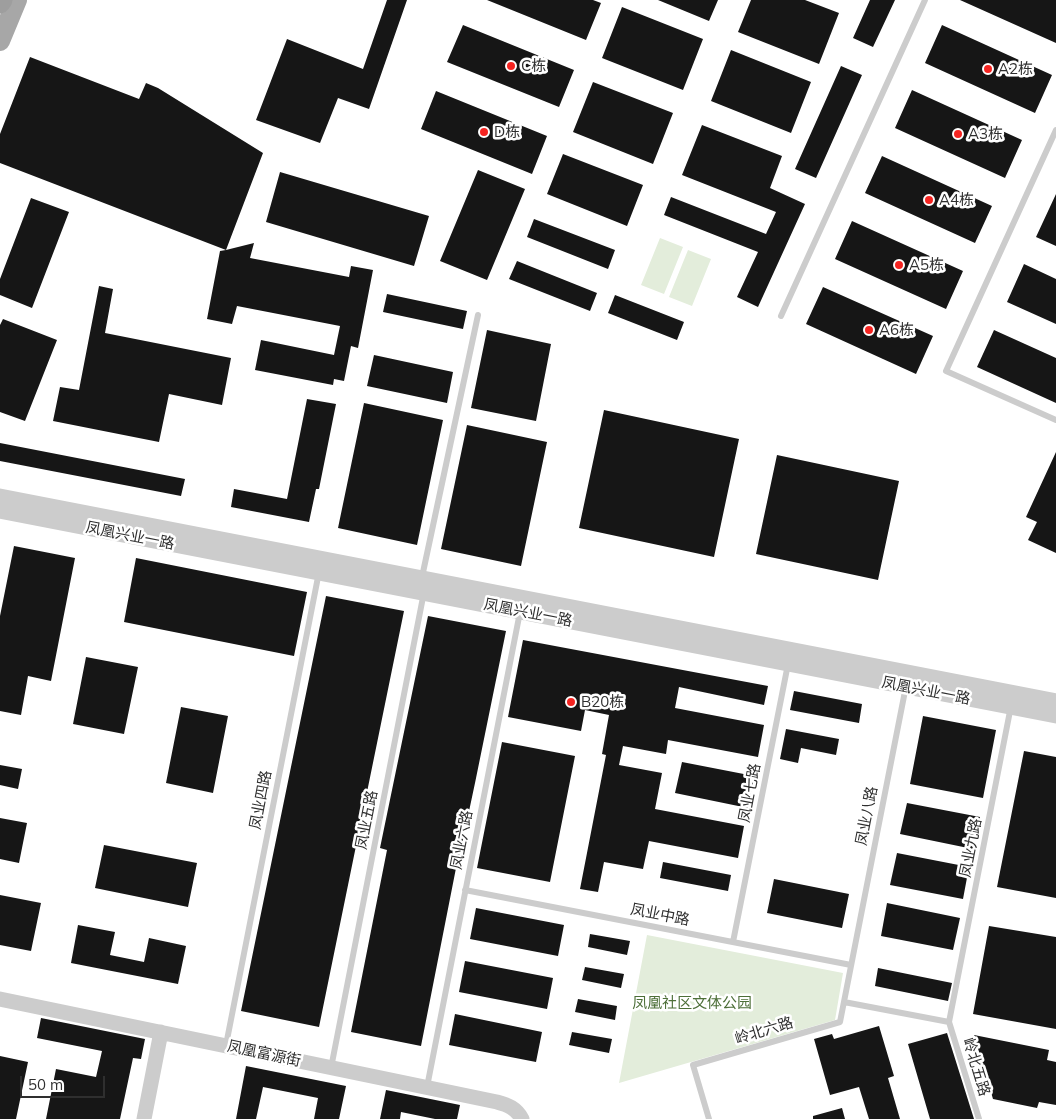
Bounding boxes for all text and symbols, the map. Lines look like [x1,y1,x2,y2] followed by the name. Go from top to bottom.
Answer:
[521,57,546,75] place label: C栋
[505,60,517,72] marker: C栋
[998,60,1033,78] place label: A2栋
[982,63,994,75] marker: A2栋
[494,123,520,141] place label: D栋
[968,125,1003,143] place label: A3栋
[478,126,490,138] marker: D栋
[952,128,964,140] marker: A3栋
[939,191,974,209] place label: A4栋
[923,194,935,206] marker: A4栋
[909,256,944,274] place label: A5栋
[893,259,905,271] marker: A5栋
[879,321,914,339] place label: A6栋
[863,324,875,336] marker: A6栋
[84,519,176,553] street label: 凤凰兴业一路
[482,596,574,630] street label: 凤凰兴业一路
[880,674,972,708] street label: 凤凰兴业一路
[581,693,624,711] place label: B20栋
[565,696,577,708] marker: B20栋
[735,762,765,824] street label: 凤业七路
[246,769,276,831] street label: 凤业四路
[852,785,882,847] street label: 凤业八路
[352,789,382,851] street label: 凤业五路
[447,809,477,871] street label: 凤业六路
[956,817,986,879] street label: 凤业九路
[629,900,691,930] street label: 凤业中路
[632,994,752,1012] park label: 凤凰社区文体公园
[733,1014,795,1048] street label: 岭北六路
[959,1036,993,1098] street label: 岭北五路
[225,1037,303,1071] street label: 凤凰富源街
[22,1066,108,1098] scale bar
[28,1075,63,1094] text: 50 m

